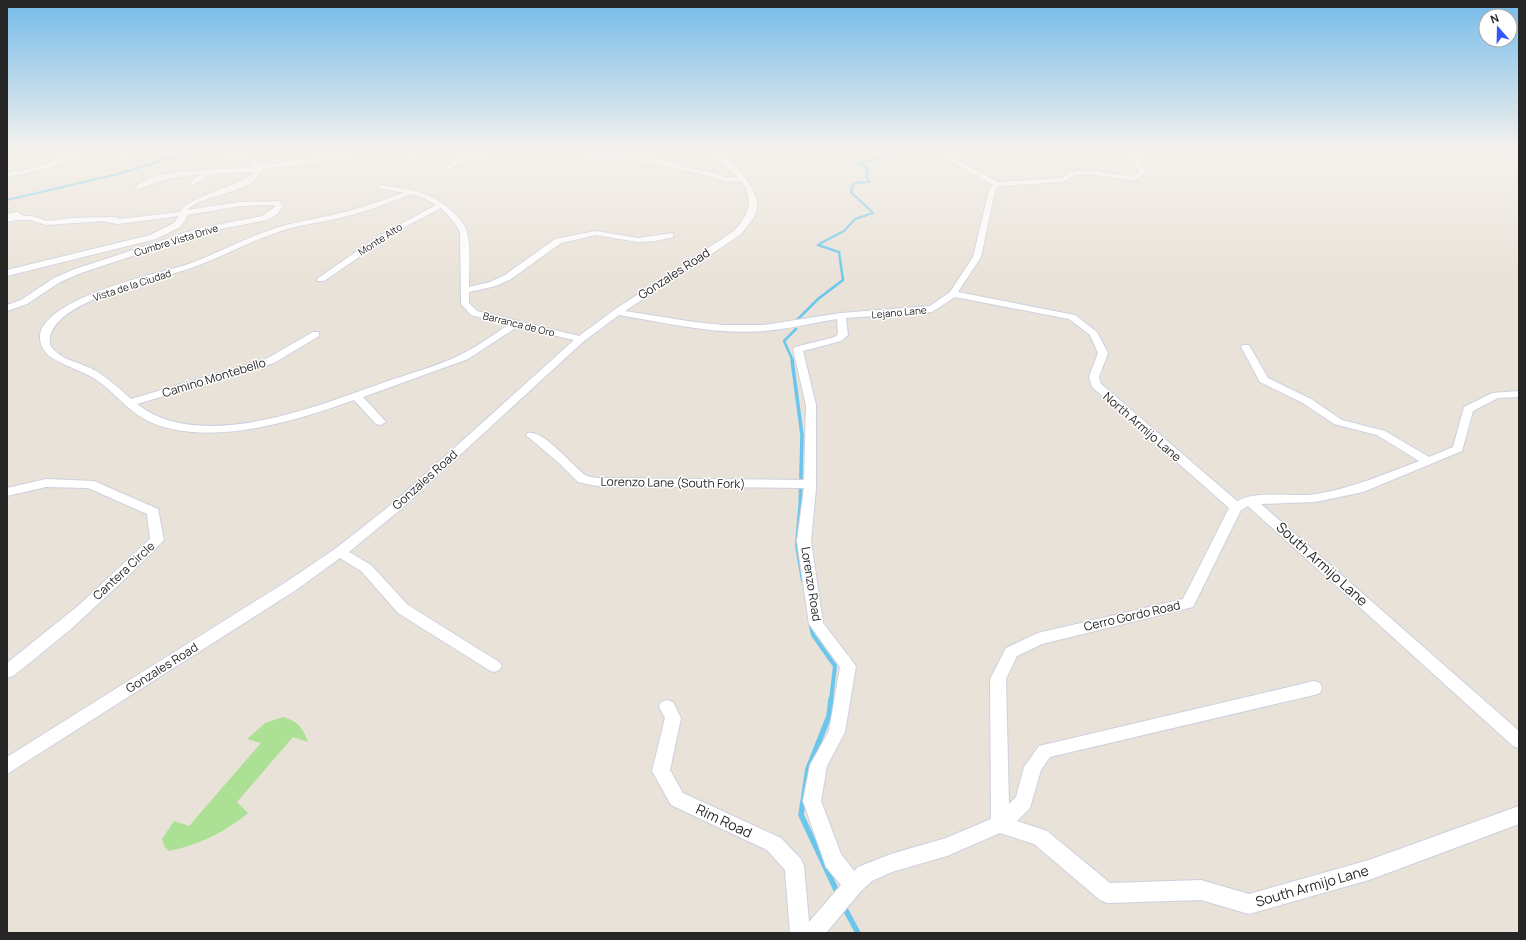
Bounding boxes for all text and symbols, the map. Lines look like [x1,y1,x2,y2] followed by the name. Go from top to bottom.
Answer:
[1478,8,1518,48] north arrow
[1488,10,1501,27] text: N
[355,219,405,259] street label: Monte Alto
[132,221,220,259] street label: Cumbre Vista Drive
[635,244,713,303] street label: Gonzales Road
[91,266,173,304] street label: Vista de la Ciudad
[871,303,927,321] street label: Lejano Lane
[482,308,557,340] street label: Barranca de Oro
[160,354,268,401] street label: Camino Montebello
[1100,388,1185,465] street label: North Armijo Lane
[388,446,461,513] street label: Gonzales Road
[600,473,746,492] street label: Lorenzo Lane (South Fork)
[1273,517,1372,610] street label: South Armijo Lane
[89,537,158,604] street label: Cantera Circle
[797,545,826,622] street label: Lorenzo Road
[1082,596,1182,635] street label: Cerro Gordo Road
[122,639,201,697] street label: Gonzales Road
[693,799,755,842] street label: Rim Road
[1253,860,1371,911] street label: South Armijo Lane

